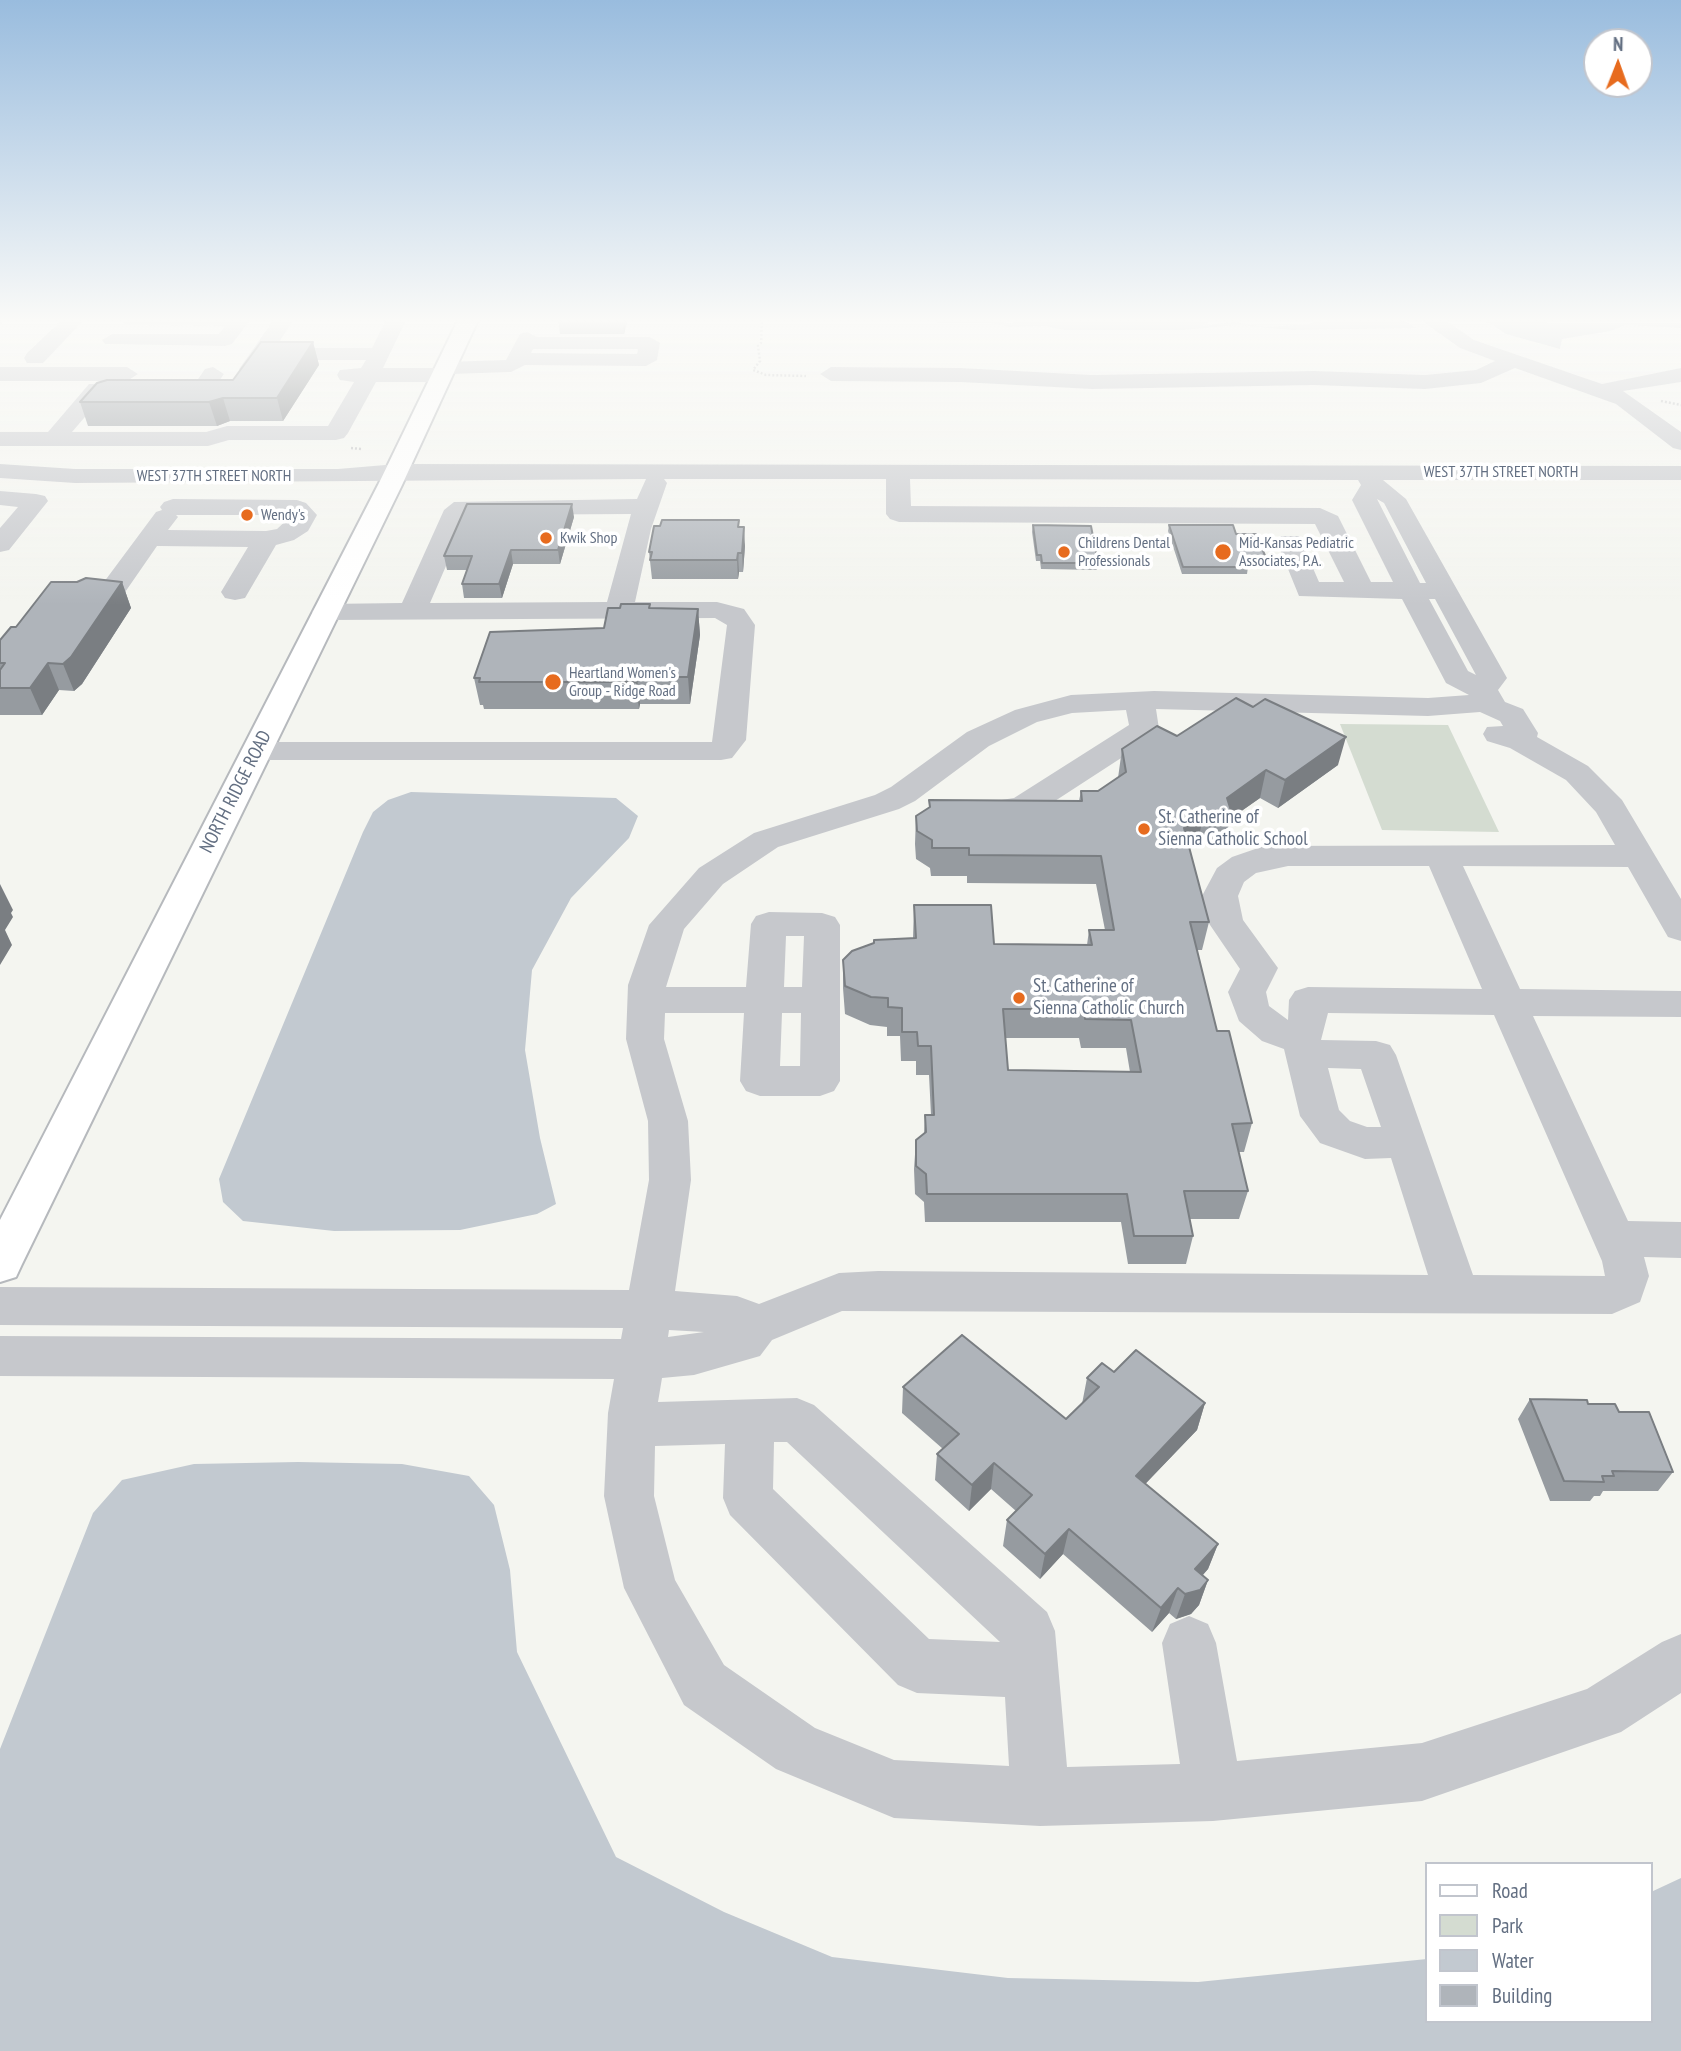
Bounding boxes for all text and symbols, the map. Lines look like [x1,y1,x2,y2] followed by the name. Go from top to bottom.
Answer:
[1583,28,1653,98] north arrow
[1613,32,1624,56] text: N
[1424,462,1578,482] street label: WEST 37TH STREET NORTH
[137,466,291,486] street label: WEST 37TH STREET NORTH
[261,505,305,525] place label: Wendy's
[239,507,255,523] marker: Wendy's
[560,528,617,548] place label: Kwik Shop
[538,530,554,546] marker: Kwik Shop
[1078,533,1170,571] place label: Childrens Dental Professionals
[1239,533,1354,571] place label: Mid-Kansas Pediatric Associates, P.A.
[1213,542,1233,562] marker: Mid-Kansas Pediatric Associates, P.A.
[1056,544,1072,560] marker: Childrens Dental Professionals
[569,663,676,701] place label: Heartland Women's Group - Ridge Road
[543,672,563,692] marker: Heartland Women's Group - Ridge Road
[195,727,277,857] street label: NORTH RIDGE ROAD
[1158,807,1308,851] place label: St. Catherine of Sienna Catholic School
[1136,821,1152,837] marker: St. Catherine of Sienna Catholic School
[1033,976,1184,1020] place label: St. Catherine of Sienna Catholic Church
[1011,990,1027,1006] marker: St. Catherine of Sienna Catholic Church
[1426,1862,1653,2023] legend
[1492,1877,1528,1904] text: Road
[1492,1912,1523,1939] text: Park
[1492,1947,1534,1974] text: Water
[1492,1982,1552,2009] text: Building

